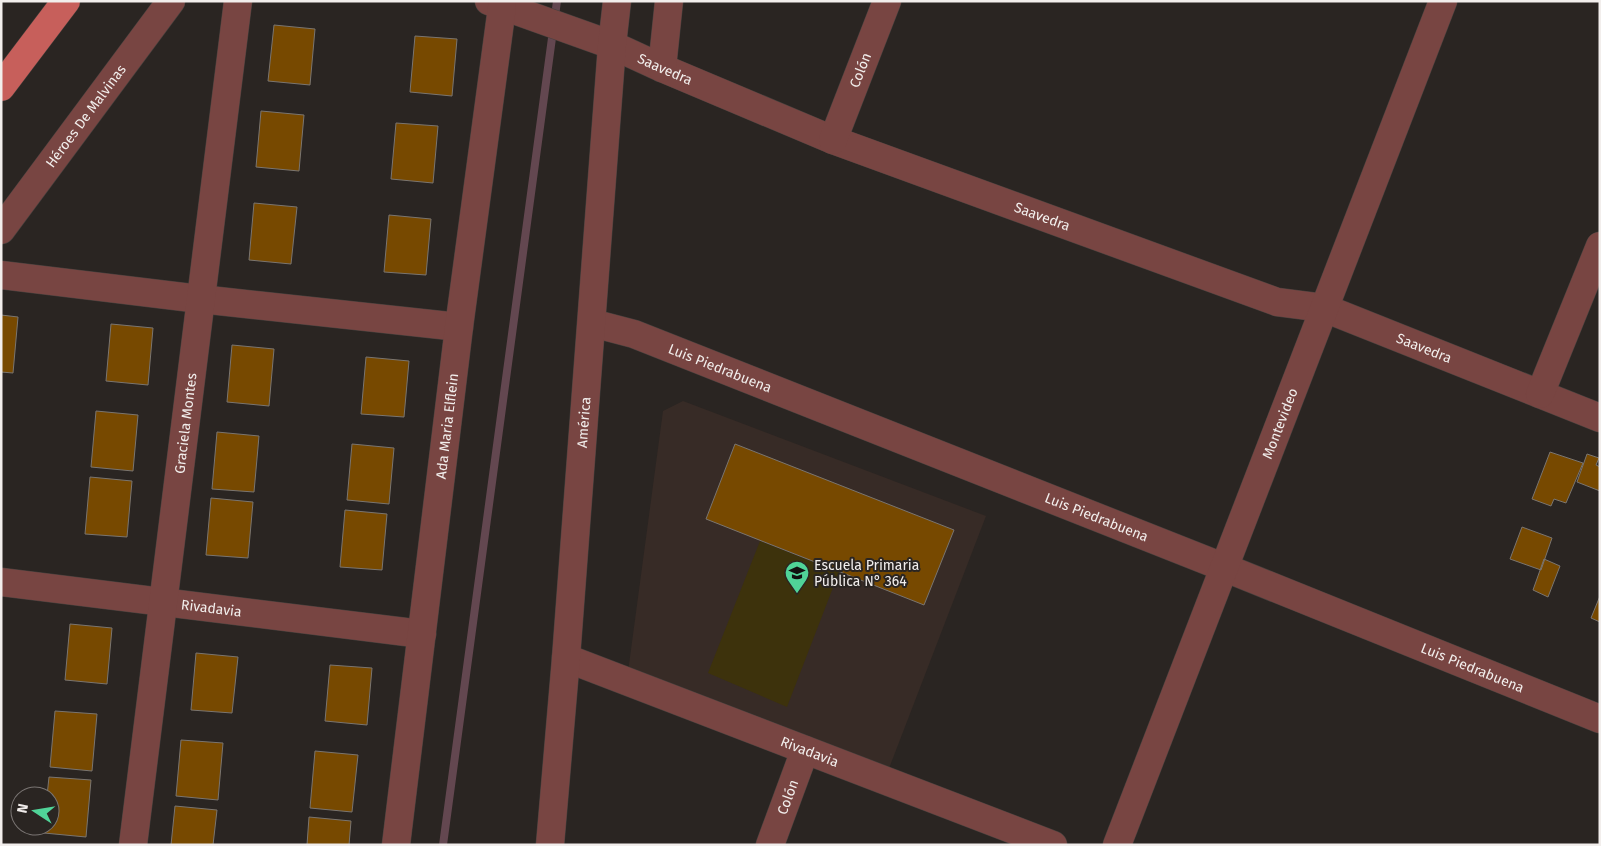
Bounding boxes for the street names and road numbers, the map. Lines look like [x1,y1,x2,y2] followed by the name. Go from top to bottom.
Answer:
[635,50,695,88] street label: Saavedra
[846,50,875,90] street label: Colón
[42,61,130,171] street label: Héroes De Malvinas
[1012,198,1072,234] street label: Saavedra
[1394,329,1454,367] street label: Saavedra
[666,340,774,396] street label: Luis Piedrabuena
[171,371,200,475] street label: Graciela Montes
[432,372,462,480] street label: Ada Maria Elflein
[1258,385,1301,461] street label: Montevideo
[573,396,594,449] street label: América
[1043,489,1151,545] street label: Luis Piedrabuena
[180,596,243,620] street label: Rivadavia
[1419,639,1527,696] street label: Luis Piedrabuena
[778,733,841,770] street label: Rivadavia
[773,777,802,817] street label: Colón

